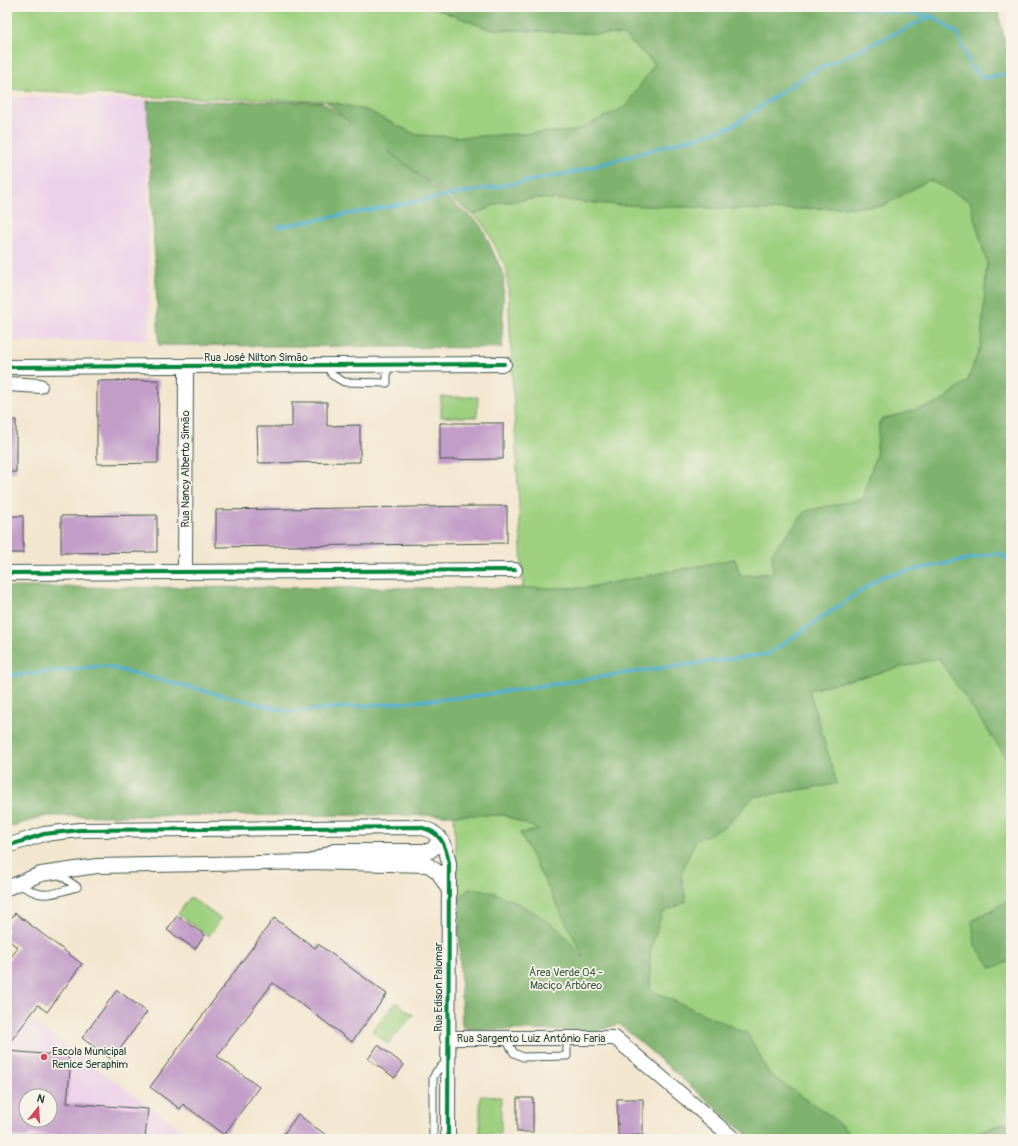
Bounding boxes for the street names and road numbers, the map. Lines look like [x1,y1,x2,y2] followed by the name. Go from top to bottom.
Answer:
[204,351,308,364] street label: Rua José Nilton Simão
[179,410,192,528] street label: Rua Nancy Alberto Simão
[432,942,445,1032] street label: Rua Edison Palomar
[457,1032,605,1045] street label: Rua Sargento Luiz Antônio Faria

